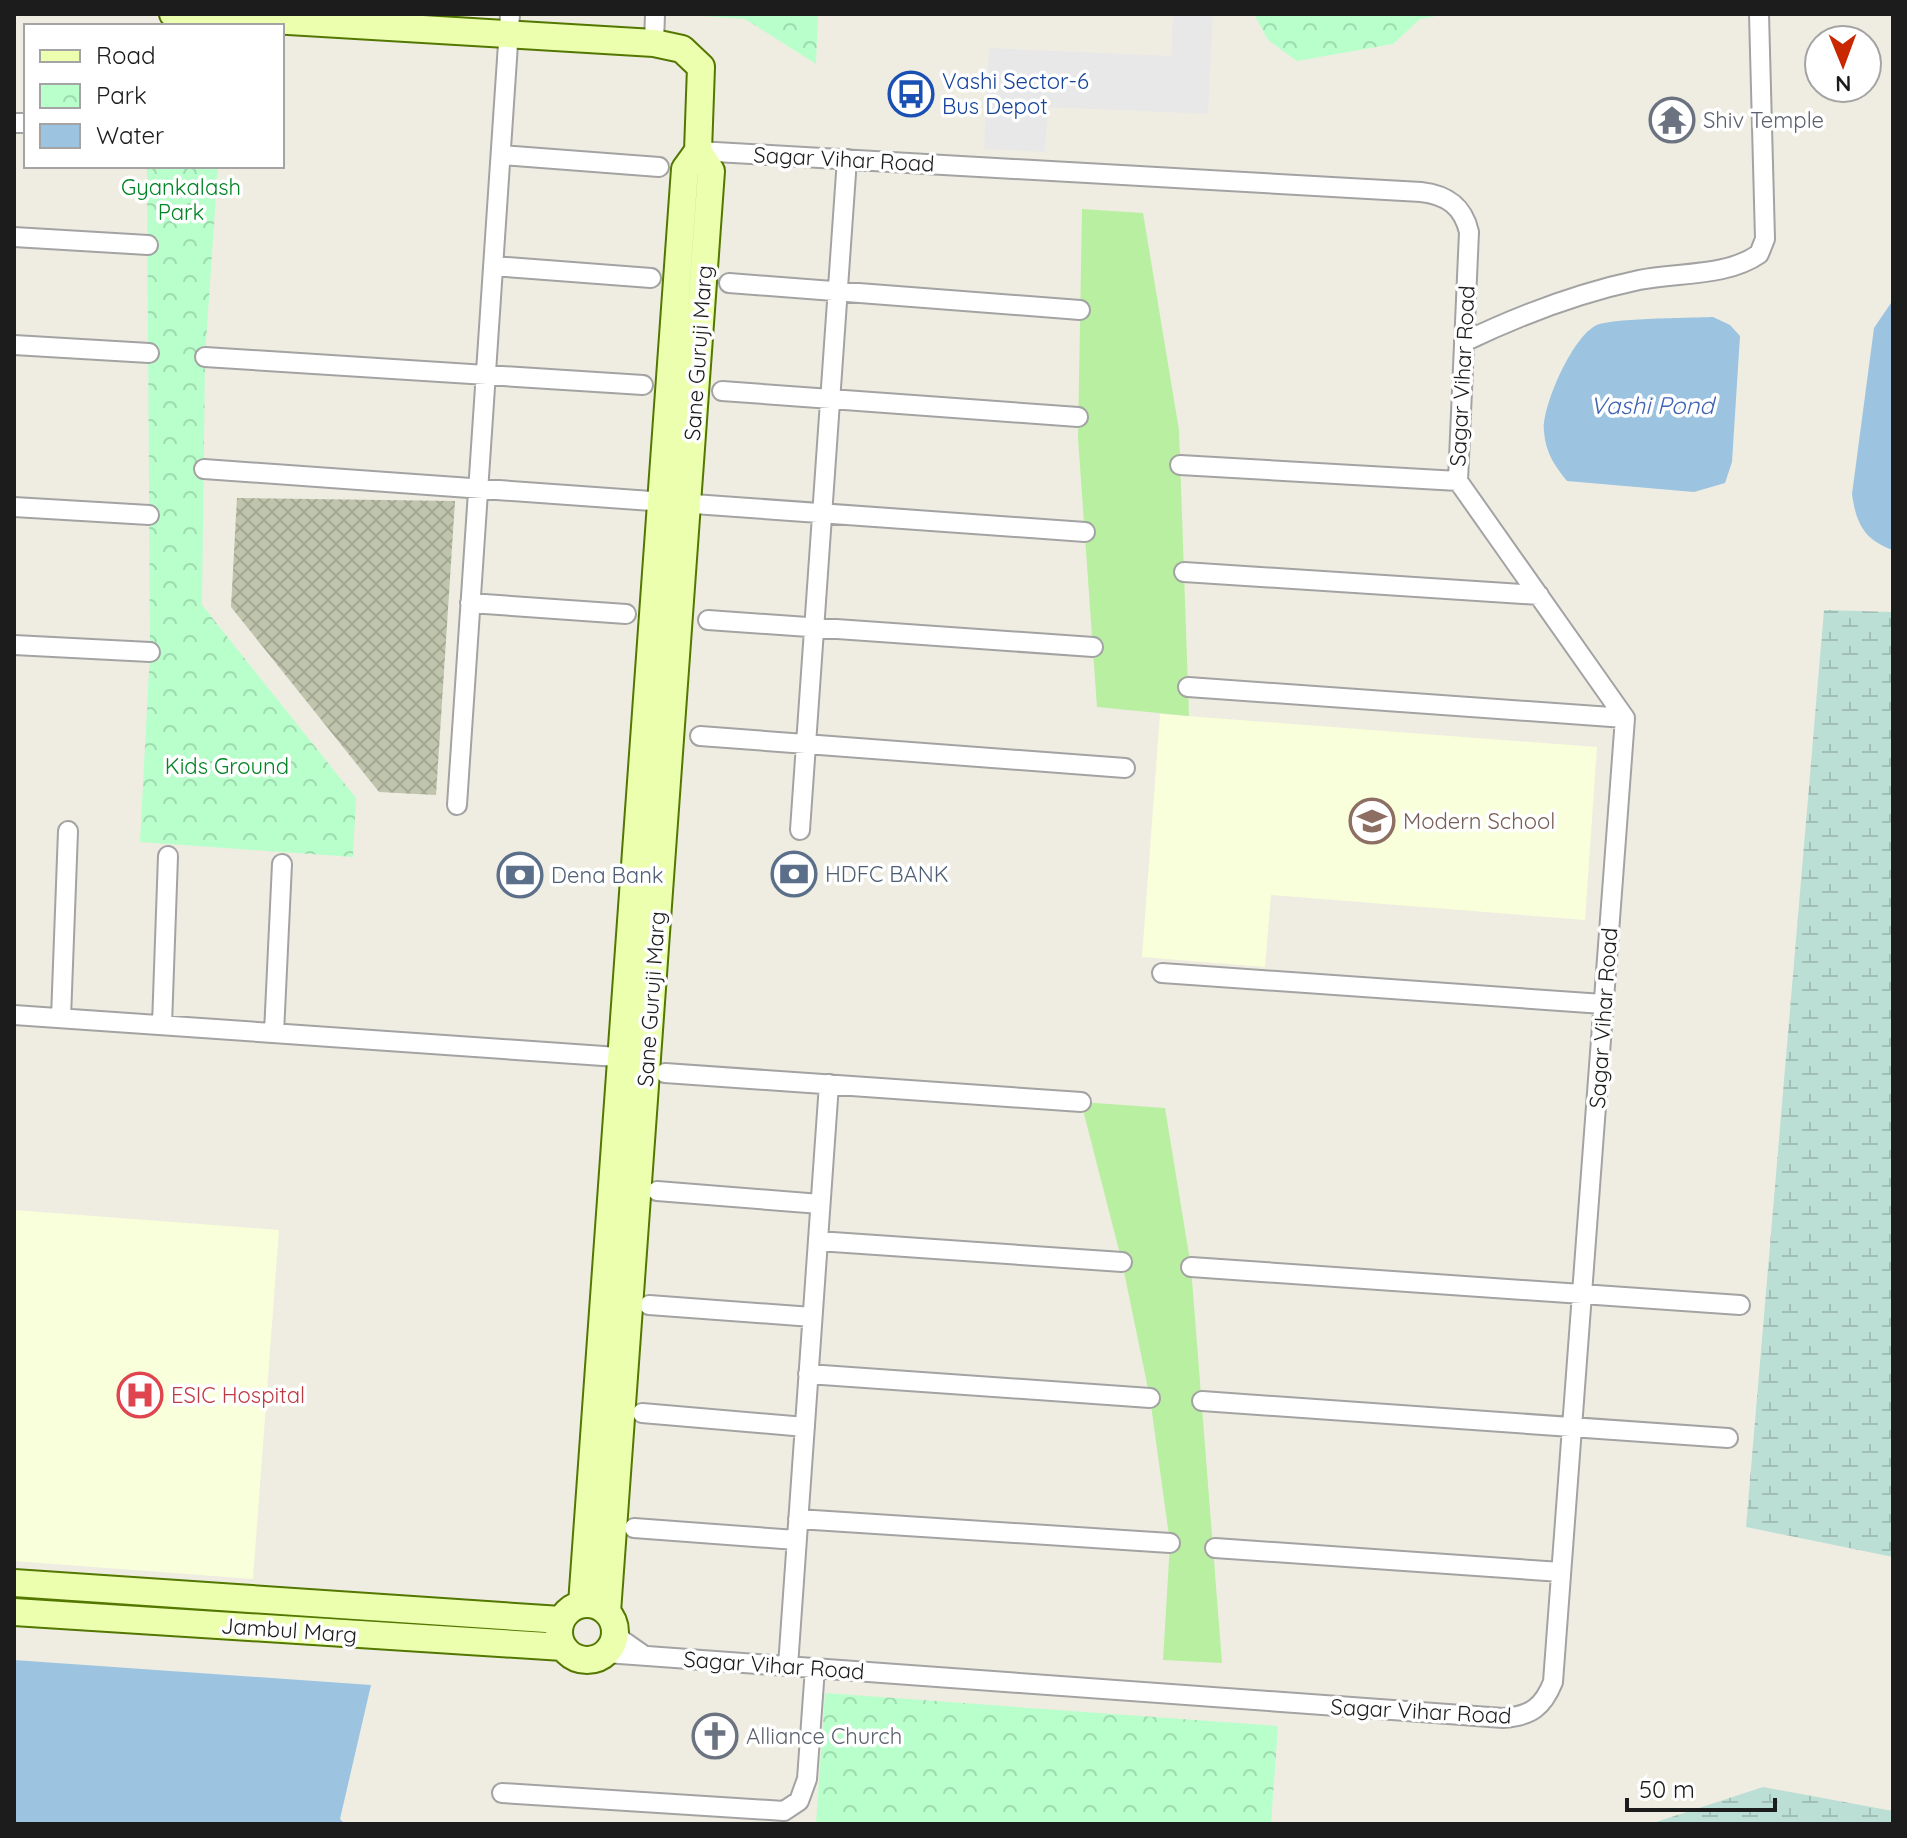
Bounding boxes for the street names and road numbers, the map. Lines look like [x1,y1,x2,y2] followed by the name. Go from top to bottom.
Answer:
[753,140,935,178] street label: Sagar Vihar Road
[678,264,718,442] street label: Sane Guruji Marg
[1443,285,1481,467] street label: Sagar Vihar Road
[631,910,671,1088] street label: Sane Guruji Marg
[1583,927,1623,1109] street label: Sagar Vihar Road
[220,1611,358,1649] street label: Jambul Marg
[683,1645,865,1685] street label: Sagar Vihar Road
[1330,1692,1512,1730] street label: Sagar Vihar Road

